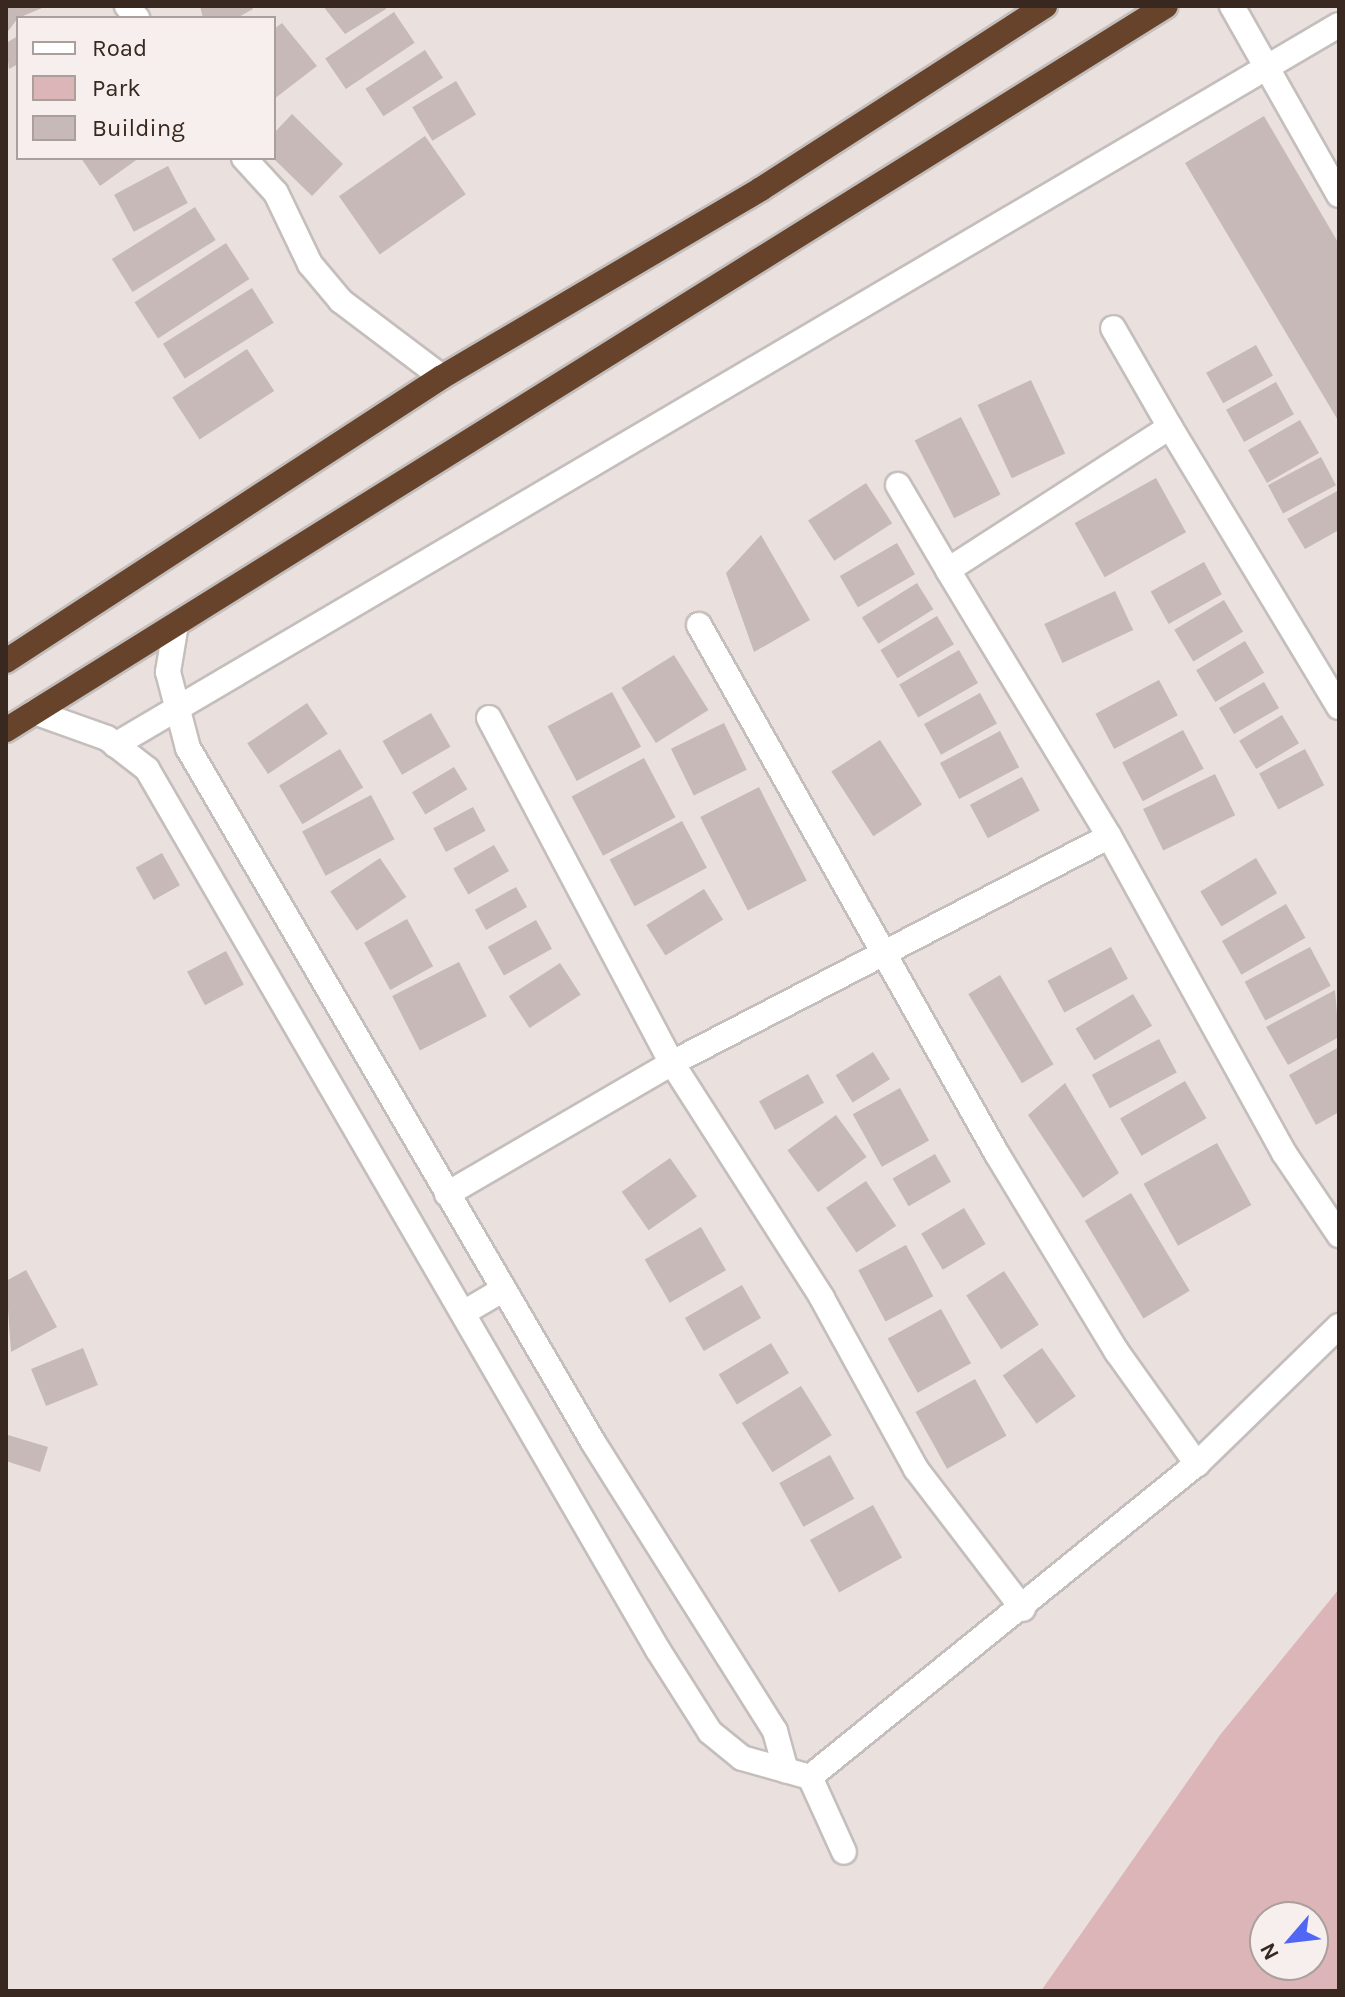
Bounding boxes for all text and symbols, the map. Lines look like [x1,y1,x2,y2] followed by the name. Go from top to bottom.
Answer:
[16,16,276,160] legend
[92,34,147,62] text: Road
[92,74,141,102] text: Park
[92,114,185,142] text: Building
[1249,1901,1329,1981] north arrow
[1254,1938,1285,1964] text: N

